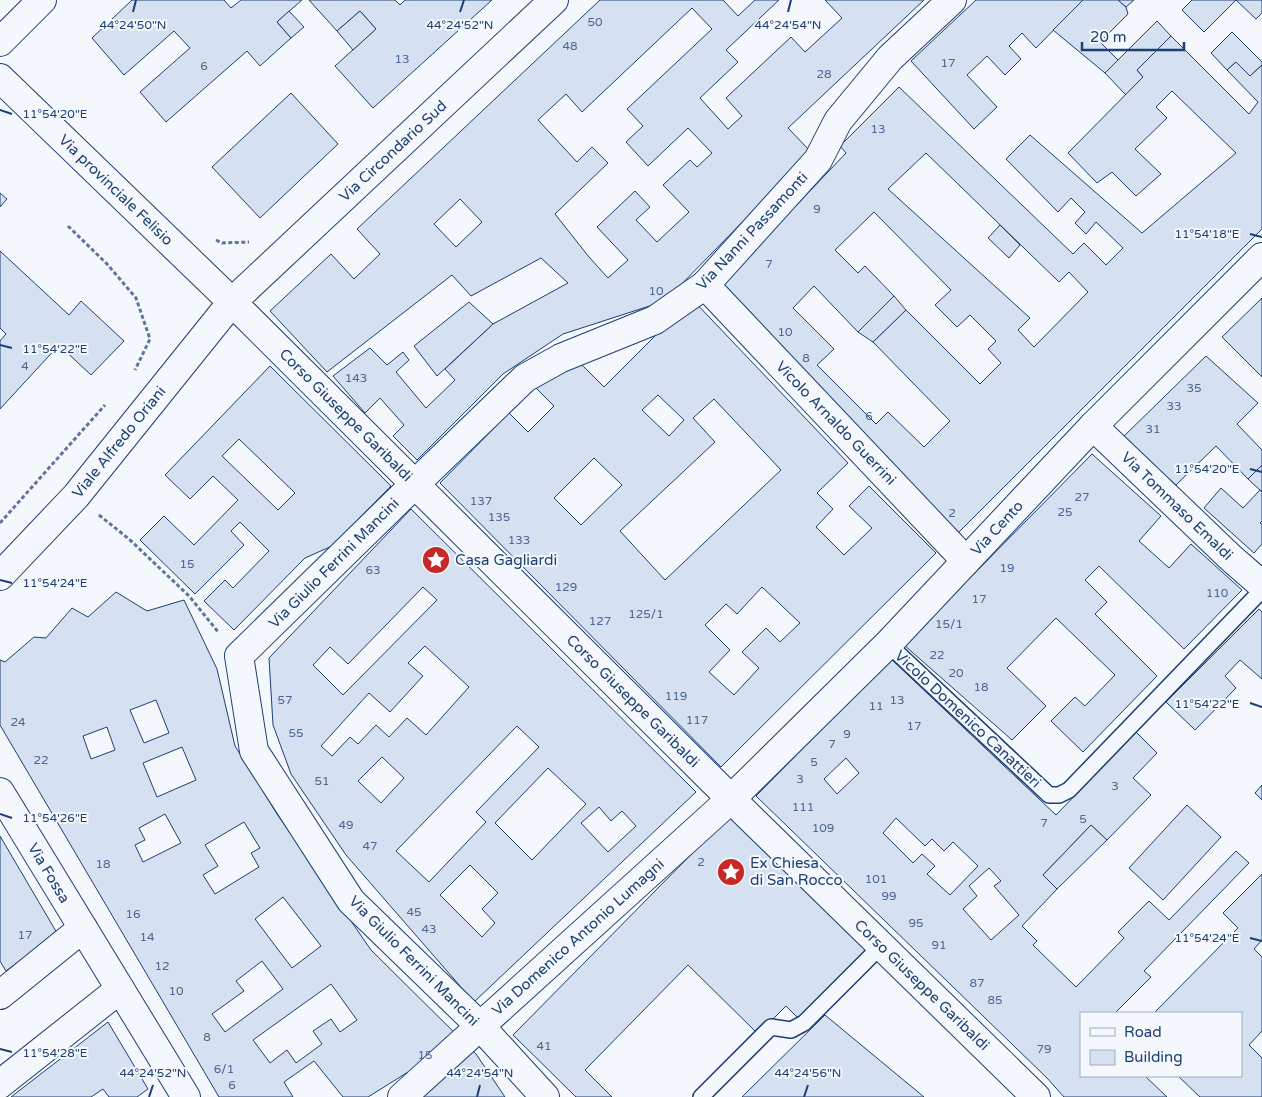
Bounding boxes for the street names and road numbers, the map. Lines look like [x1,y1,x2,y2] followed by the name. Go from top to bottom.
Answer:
[336,97,450,205] street label: Via Circondario Sud
[55,131,177,249] street label: Via provinciale Felisio
[693,168,811,294] street label: Via Nanni Passamonti
[276,345,416,485] street label: Corso Giuseppe Garibaldi
[772,357,900,489] street label: Vicolo Arnaldo Guerrini
[68,383,170,501] street label: Viale Alfredo Oriani
[1117,448,1237,564] street label: Via Tommaso Emaldi
[265,494,403,632] street label: Via Giulio Ferrini Mancini
[967,497,1027,559] street label: Via Cento
[563,631,703,771] street label: Corso Giuseppe Garibaldi
[891,646,1045,792] street label: Vicolo Domenico Canattieri
[24,840,74,906] street label: Via Fossa
[488,855,668,1019] street label: Via Domenico Antonio Lumagni
[345,892,483,1030] street label: Via Giulio Ferrini Mancini
[851,916,993,1054] street label: Corso Giuseppe Garibaldi

